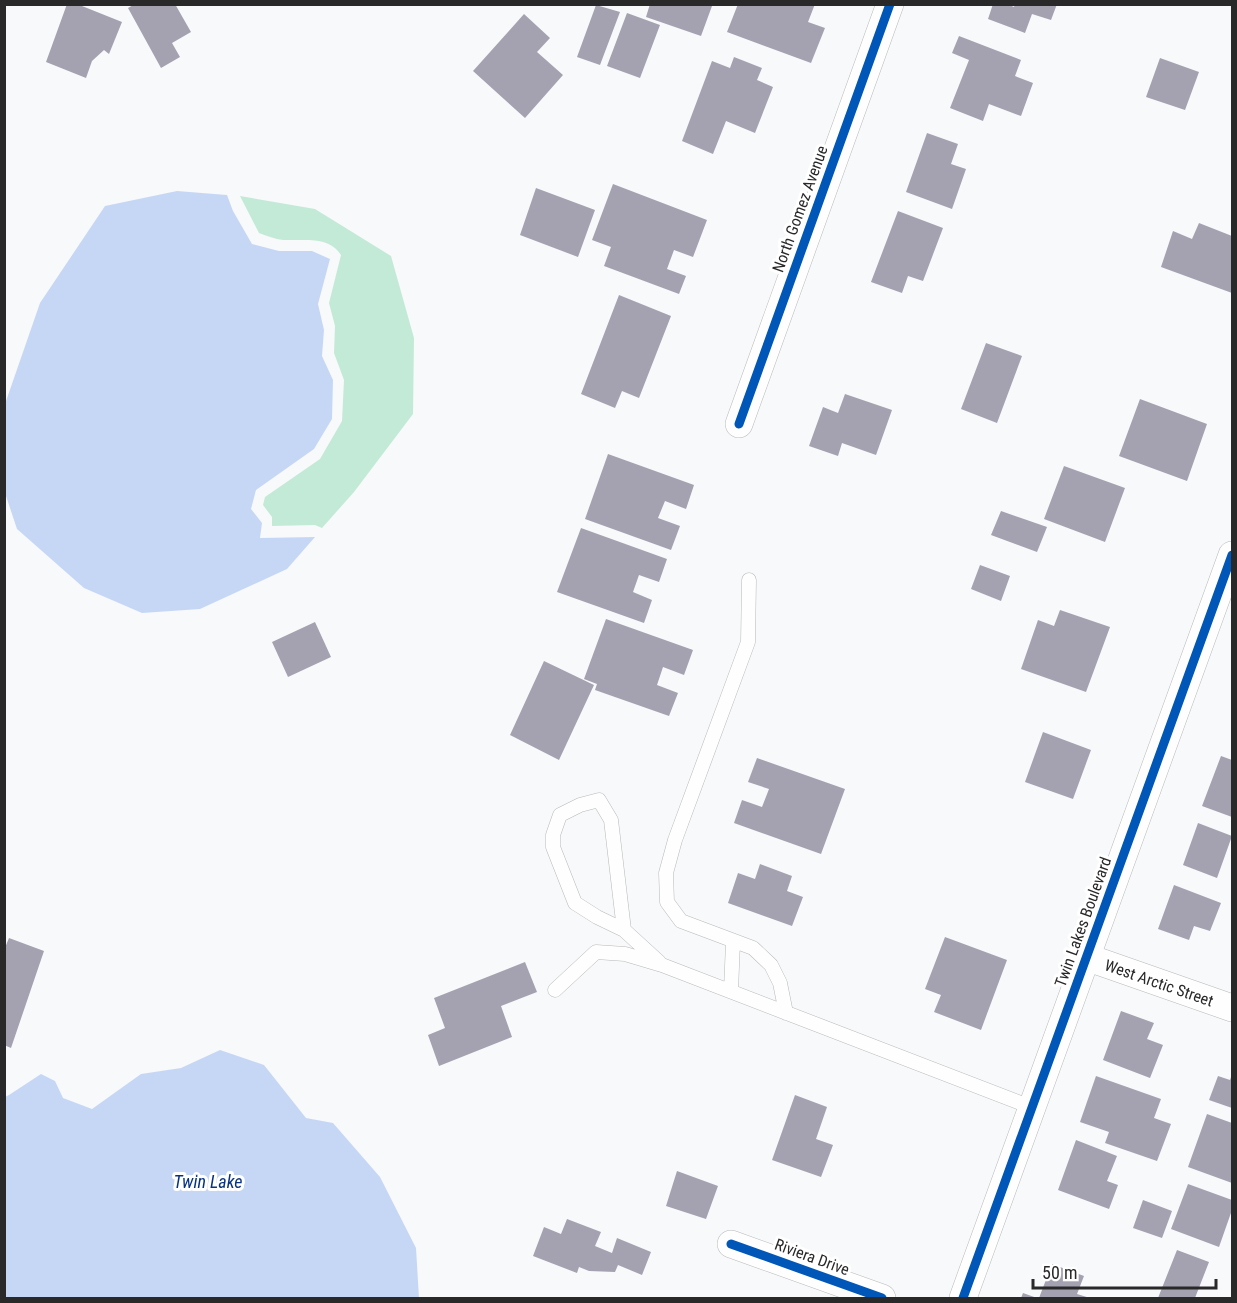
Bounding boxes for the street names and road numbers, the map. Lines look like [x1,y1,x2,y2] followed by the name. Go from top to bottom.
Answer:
[768,143,832,275] street label: North Gomez Avenue
[1051,854,1115,990] street label: Twin Lakes Boulevard
[1102,956,1216,1011] street label: West Arctic Street
[772,1235,852,1279] street label: Riviera Drive

